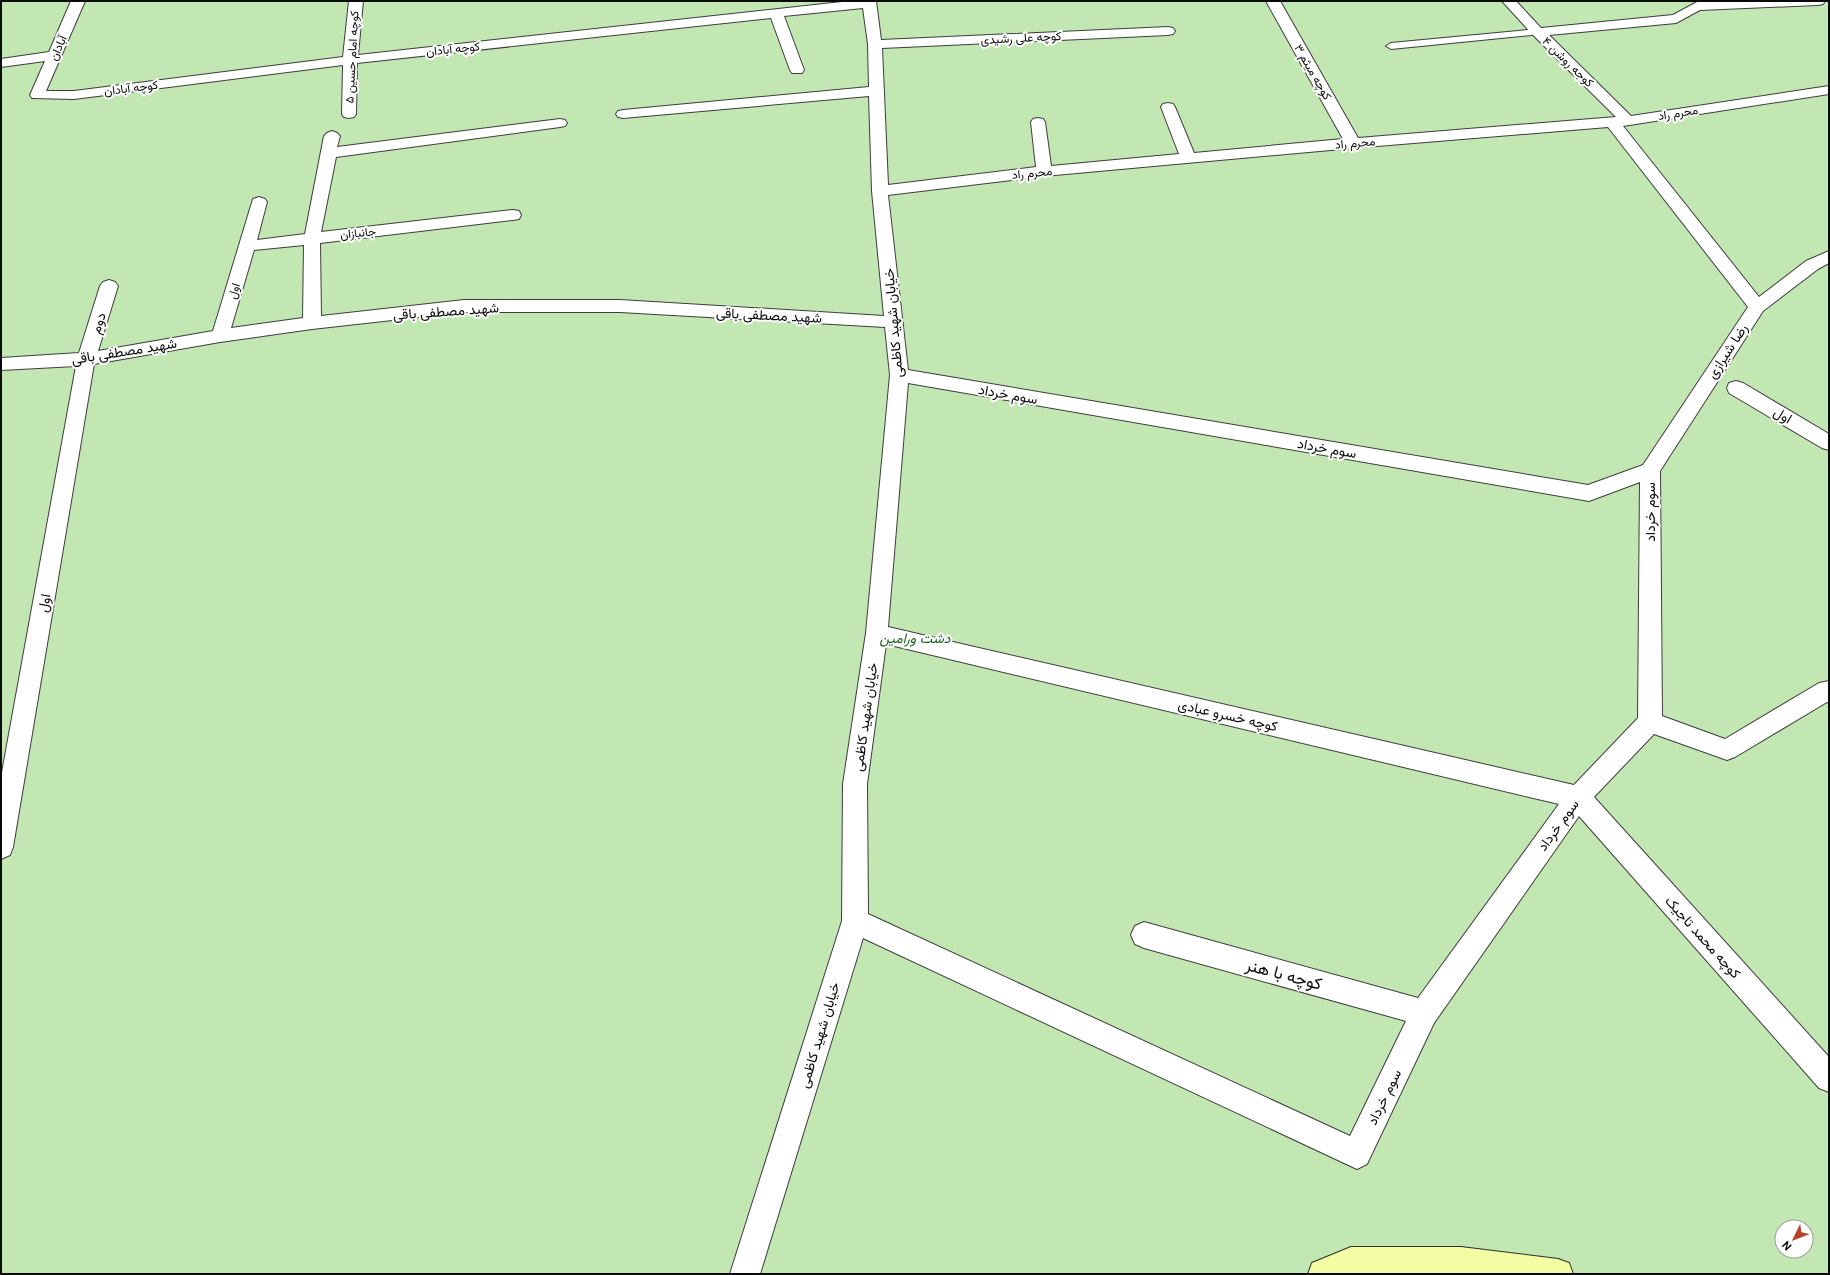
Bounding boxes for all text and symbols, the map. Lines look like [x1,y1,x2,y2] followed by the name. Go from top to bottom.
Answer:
[342,10,364,104] street label: کوچه امام حسین ۵
[980,28,1062,50] street label: کوچه علی رشیدی
[45,32,73,64] street label: آبادان
[1537,33,1597,92] street label: کوجه روشن ۴
[425,38,481,62] street label: کوچه آبادان
[1289,41,1335,104] street label: کوچه میثم ۳
[103,77,159,101] street label: کوچه آبادان
[1657,102,1700,126] street label: محرم راد
[1334,133,1376,155] street label: محرم راد
[1011,163,1053,185] street label: محرم راد
[339,223,377,245] street label: جانبازان
[879,267,911,378] street label: خیابان شهید کاظمی
[224,281,246,301] street label: اول
[392,298,500,328] street label: شهید مصطفی باقی
[715,303,823,331] street label: شهید مصطفی باقی
[86,310,114,337] street label: دوم
[1703,320,1755,384] street label: رضا شیرازی
[70,334,179,372] street label: شهید مصطفی باقی
[976,380,1039,412] street label: سوم خرداد
[1768,403,1796,431] street label: اول
[1295,434,1358,466] street label: سوم خرداد
[1641,482,1663,542] street label: سوم خرداد
[34,592,58,614] street label: اول
[880,629,951,651] park label: دشت ورامین
[848,661,886,773] street label: خیابان شهید کاظمی
[1176,695,1280,739] street label: کوچه خسرو عبادی
[1533,796,1586,857] street label: سوم خرداد
[1658,892,1745,985] street label: کوچه محمد تاجیک
[1241,953,1325,999] street label: کوچه با هنر
[794,980,847,1091] street label: خیابان شهید کاظمی
[1363,1066,1409,1130] street label: سوم خرداد
[1774,1219,1814,1259] north arrow
[1779,1236,1797,1253] text: N

